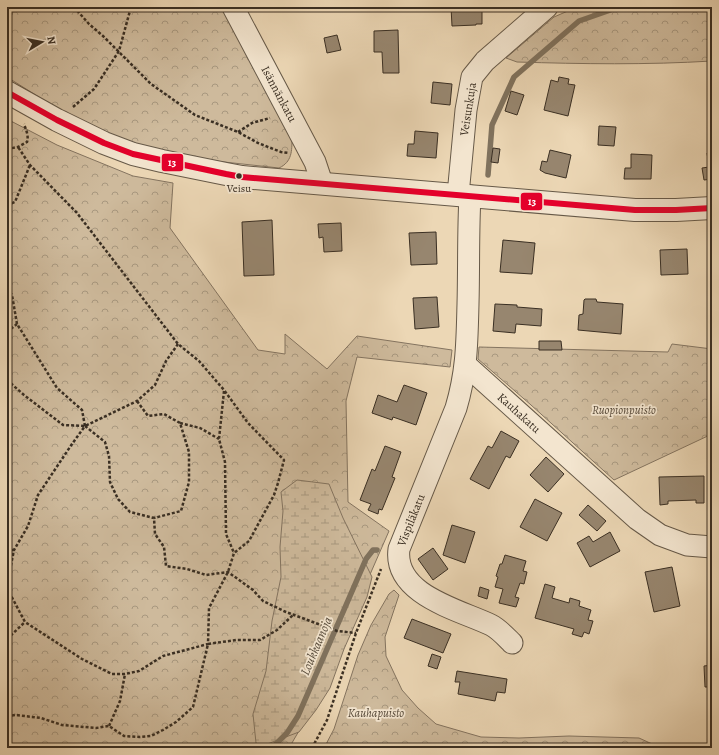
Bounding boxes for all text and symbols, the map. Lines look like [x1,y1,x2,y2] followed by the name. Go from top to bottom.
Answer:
[22,22,62,62] north arrow
[43,35,59,46] text: N
[257,63,301,125] street label: Isännänkatu
[456,81,480,138] street label: Veisunkuja
[161,153,184,172] line badge: 13
[168,155,177,170] text: 13
[234,171,244,181] marker: Veisu
[226,181,251,196] place label: Veisu
[520,192,543,211] line badge: 13
[528,194,537,209] text: 13
[494,389,545,437] street label: Kauhakatu
[592,402,656,418] park label: Ruopionpuisto
[393,491,429,549] street label: Vispiläkatu
[296,614,336,678] water label: Loukkaanoja
[348,705,404,721] park label: Kauhapuisto

